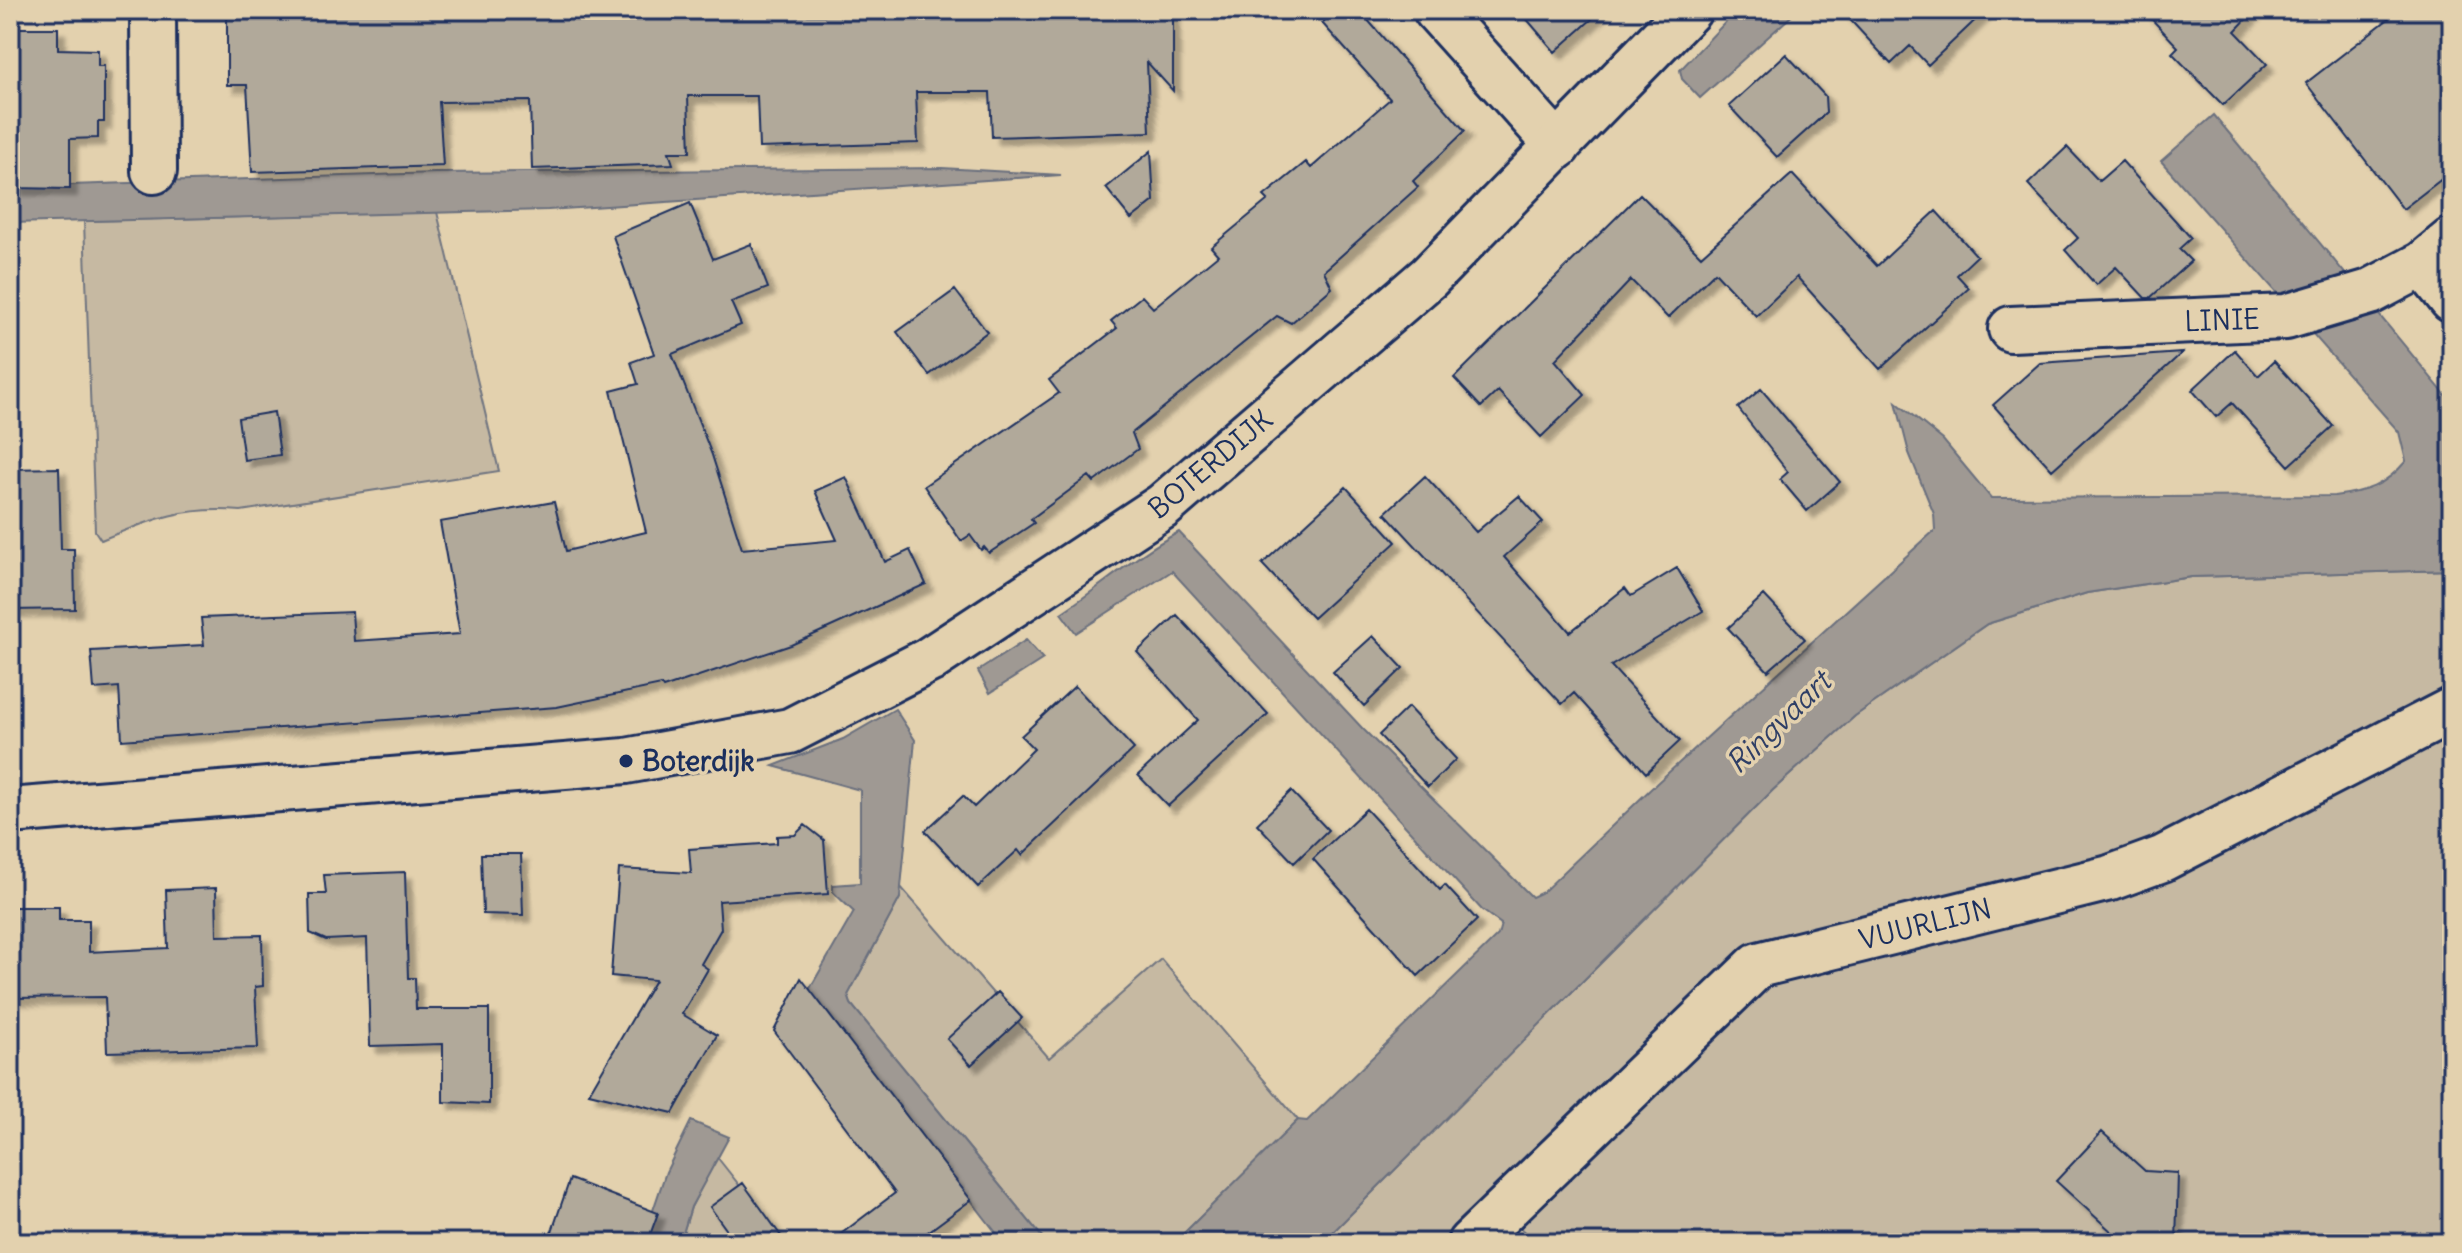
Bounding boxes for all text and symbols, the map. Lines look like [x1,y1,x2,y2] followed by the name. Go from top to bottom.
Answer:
[2184,301,2260,339] street label: LINIE
[1140,402,1280,526] street label: BOTERDIJK
[1718,660,1841,781] water label: Ringvaart
[642,743,754,779] place label: Boterdijk
[617,752,635,770] marker: Boterdijk
[1855,890,1995,958] street label: VUURLIJN

